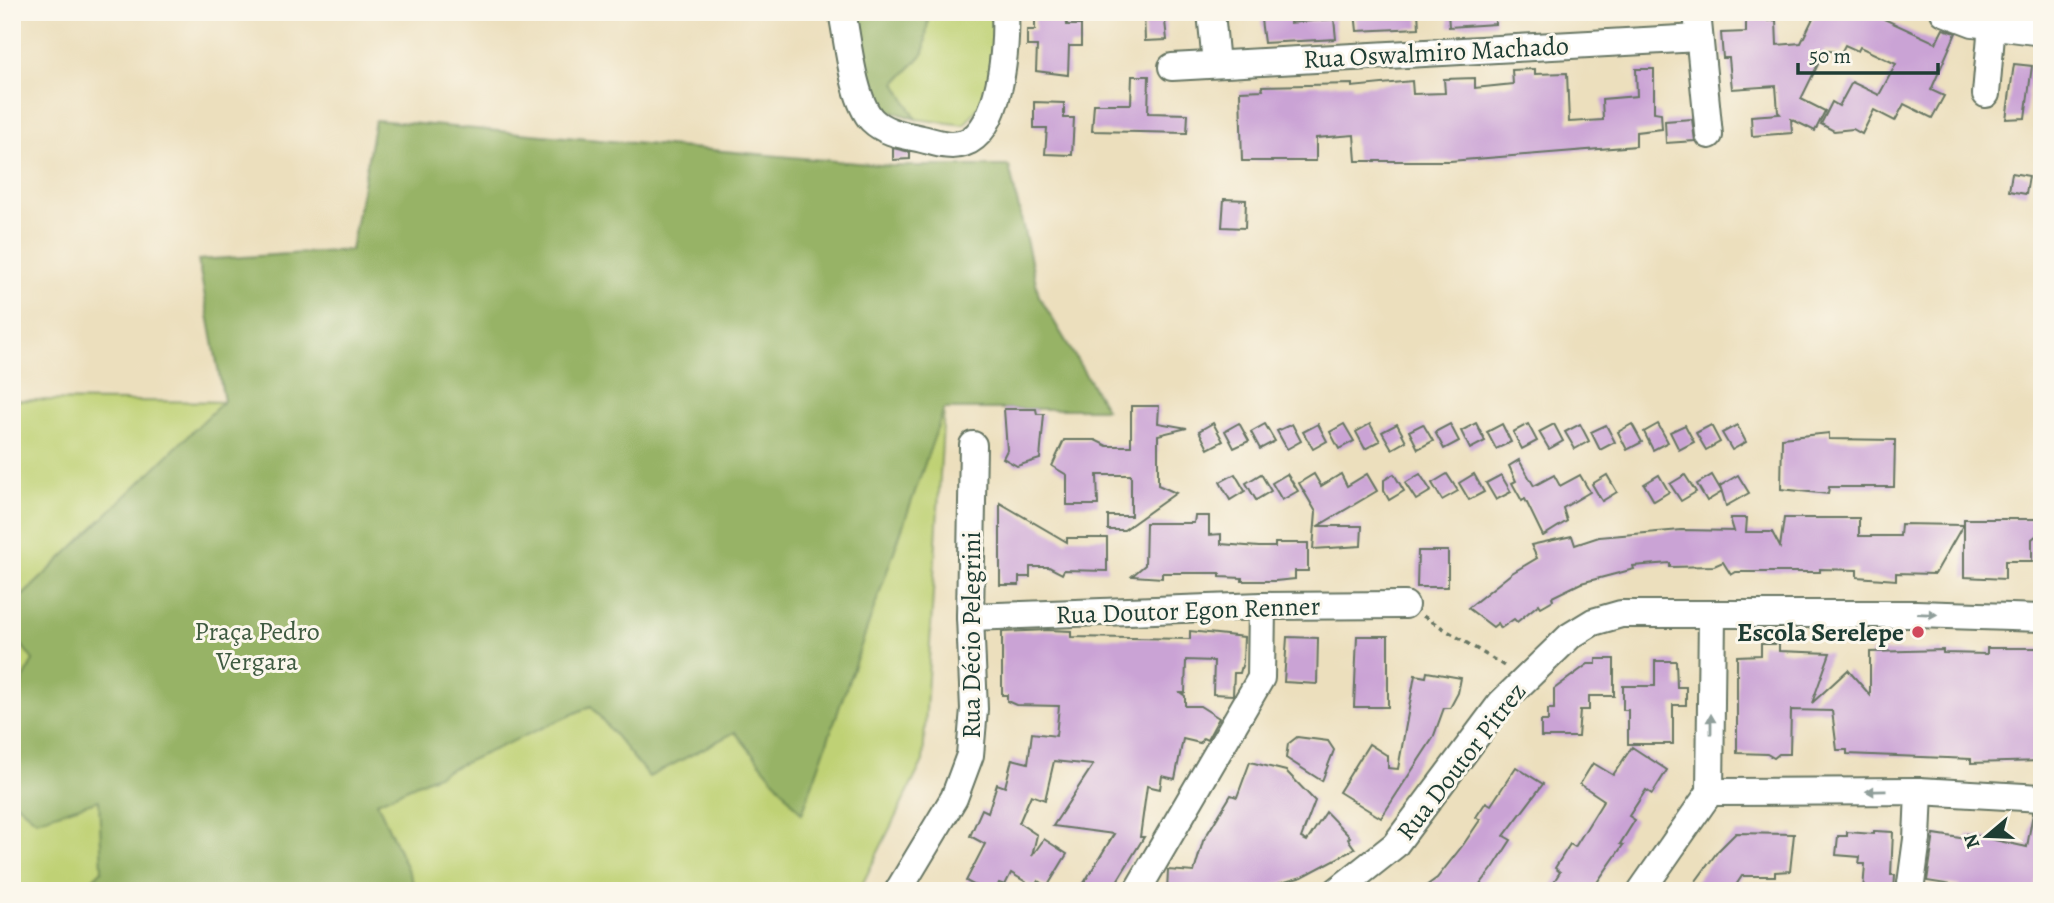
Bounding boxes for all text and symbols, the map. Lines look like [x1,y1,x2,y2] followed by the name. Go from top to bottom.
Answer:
[1302,28,1570,77] street label: Rua Oswalmiro Machado
[1798,32,1938,76] scale bar
[1809,42,1851,70] text: 50 m
[954,531,989,739] street label: Rua Décio Pelegrini
[1055,588,1321,633] street label: Rua Doutor Egon Renner
[1916,608,1938,620] one-way arrow
[194,614,320,679] park label: Praça Pedro Vergara
[1737,615,1904,650] place label: Escola Serelepe
[1910,624,1926,640] marker: Escola Serelepe
[1389,675,1534,848] street label: Rua Doutor Pitrez
[1705,713,1717,735] one-way arrow
[1864,785,1886,797] one-way arrow
[1952,802,2022,872] north arrow
[1957,830,1986,852] text: N

